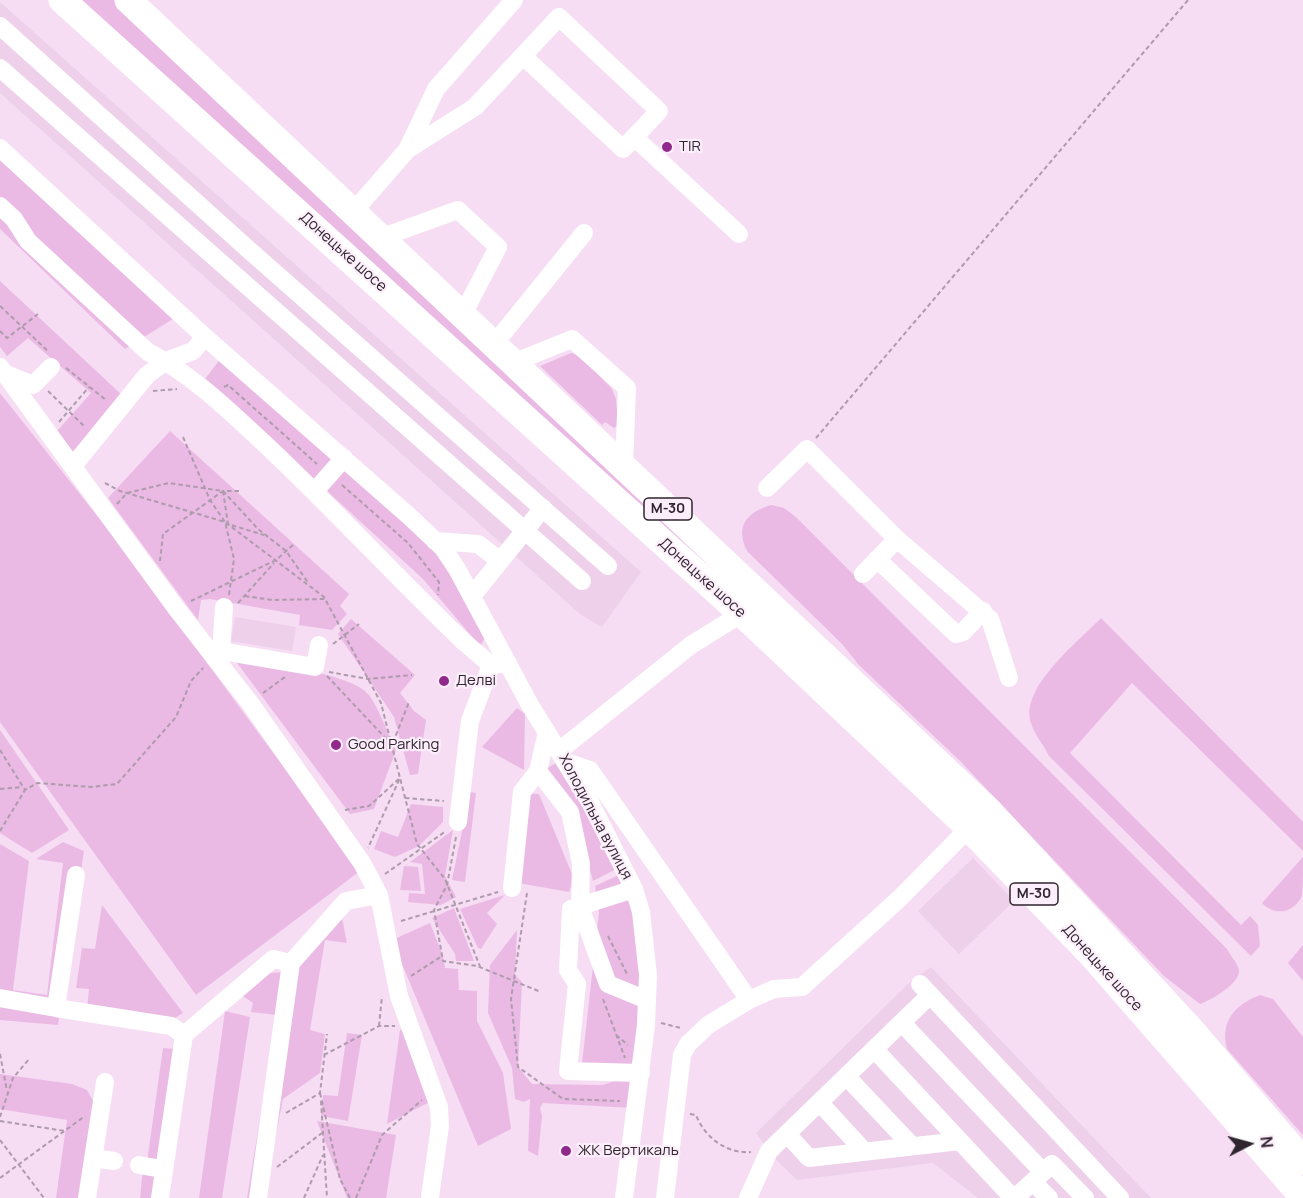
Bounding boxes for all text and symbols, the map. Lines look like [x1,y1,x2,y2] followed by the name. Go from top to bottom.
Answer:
[679,138,701,156] place label: TIR
[660,140,674,154] marker: TIR
[296,208,390,296] street label: Донецьке шосе
[644,498,692,520] road number: М-30
[655,534,749,622] street label: Донецьке шосе
[456,672,496,690] place label: Делві
[437,674,451,688] marker: Делві
[348,736,439,754] place label: Good Parking
[329,738,343,752] marker: Good Parking
[554,751,636,883] street label: Холодильна вулиця
[1010,883,1058,905] road number: М-30
[1058,921,1146,1015] street label: Донецьке шосе
[1219,1114,1279,1174] north arrow
[1255,1135,1278,1149] text: N
[578,1142,679,1160] place label: ЖК Вертикаль
[559,1144,573,1158] marker: ЖК Вертикаль

